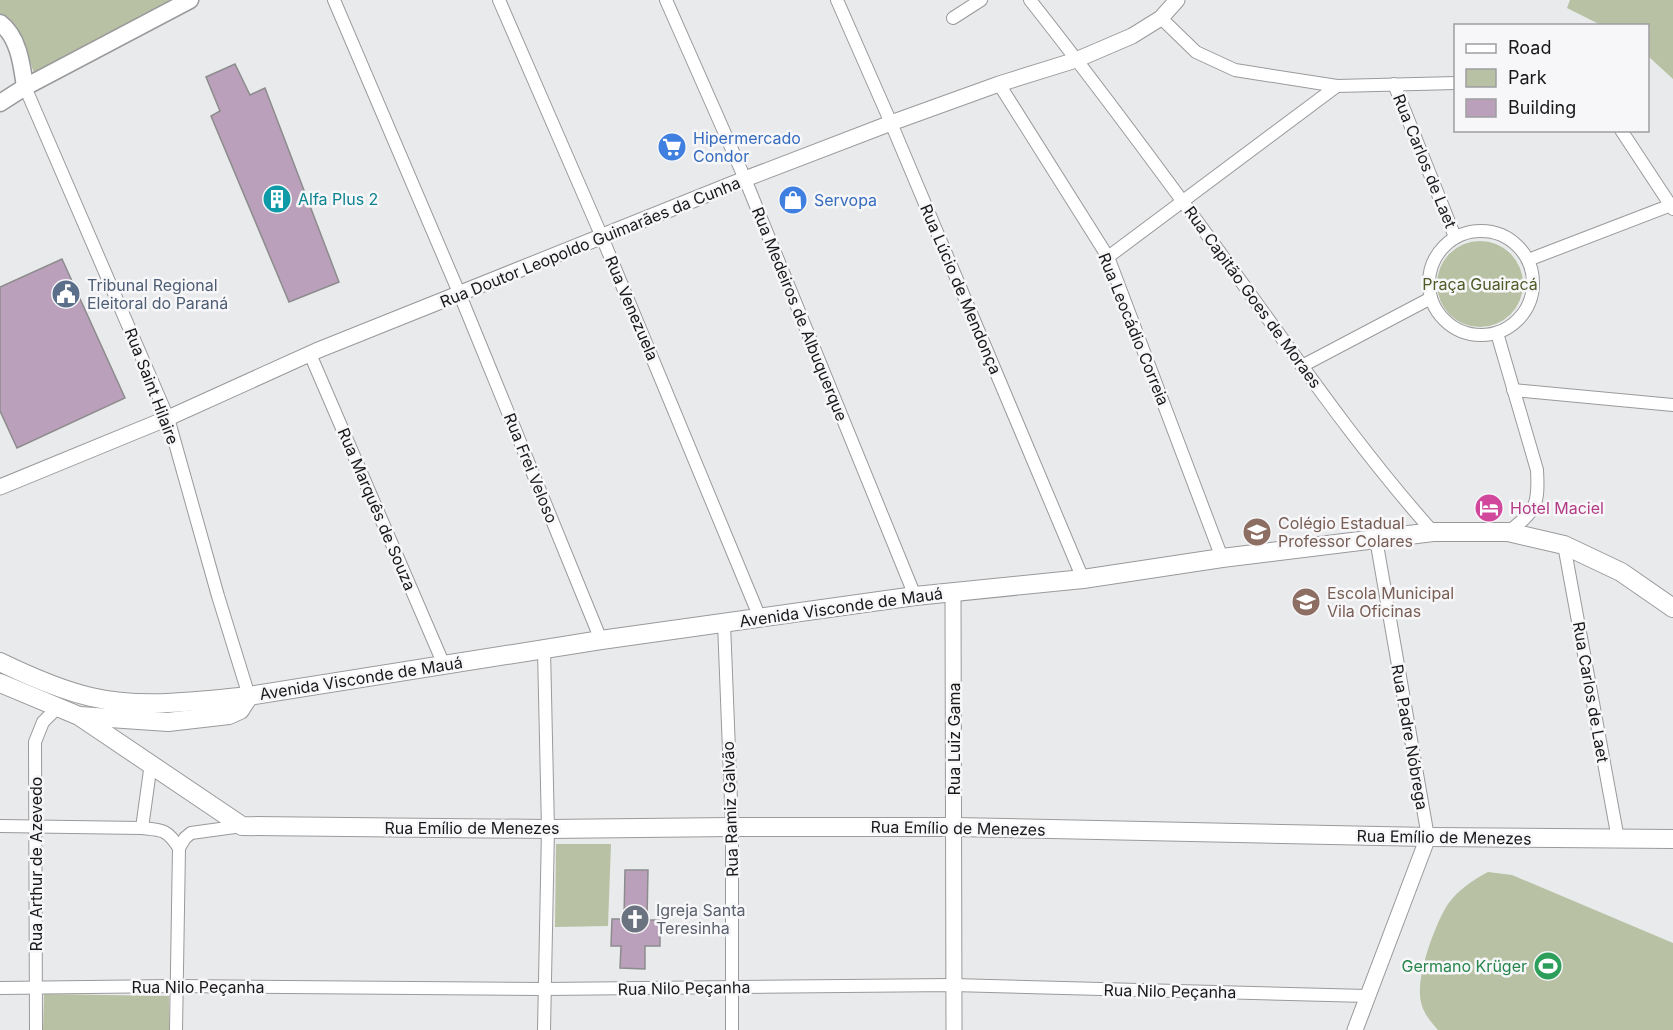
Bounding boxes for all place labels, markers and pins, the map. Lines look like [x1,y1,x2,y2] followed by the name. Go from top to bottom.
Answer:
[693,128,801,166] place label: Hipermercado Condor
[656,131,688,163] supermarket icon: Hipermercado Condor
[261,183,293,215] building icon: Alfa Plus 2
[777,184,809,216] shop icon: Servopa
[298,189,378,209] place label: Alfa Plus 2
[814,190,877,210] place label: Servopa
[87,275,228,313] place label: Tribunal Regional Eleitoral do Paraná
[50,278,82,310] public building icon: Tribunal Regional Eleitoral do Paraná
[1473,492,1505,524] hotel icon: Hotel Maciel
[1510,498,1604,518] place label: Hotel Maciel
[1278,513,1413,551] place label: Colégio Estadual Professor Colares
[1241,516,1273,548] school or university icon: Colégio Estadual Professor Colares
[1327,583,1454,621] place label: Escola Municipal Vila Oficinas
[1290,586,1322,618] school or university icon: Escola Municipal Vila Oficinas
[656,900,746,938] place label: Igreja Santa Teresinha
[619,903,651,935] church icon: Igreja Santa Teresinha
[1532,950,1564,982] sports icon: Germano Krüger
[1402,956,1527,976] place label: Germano Krüger

